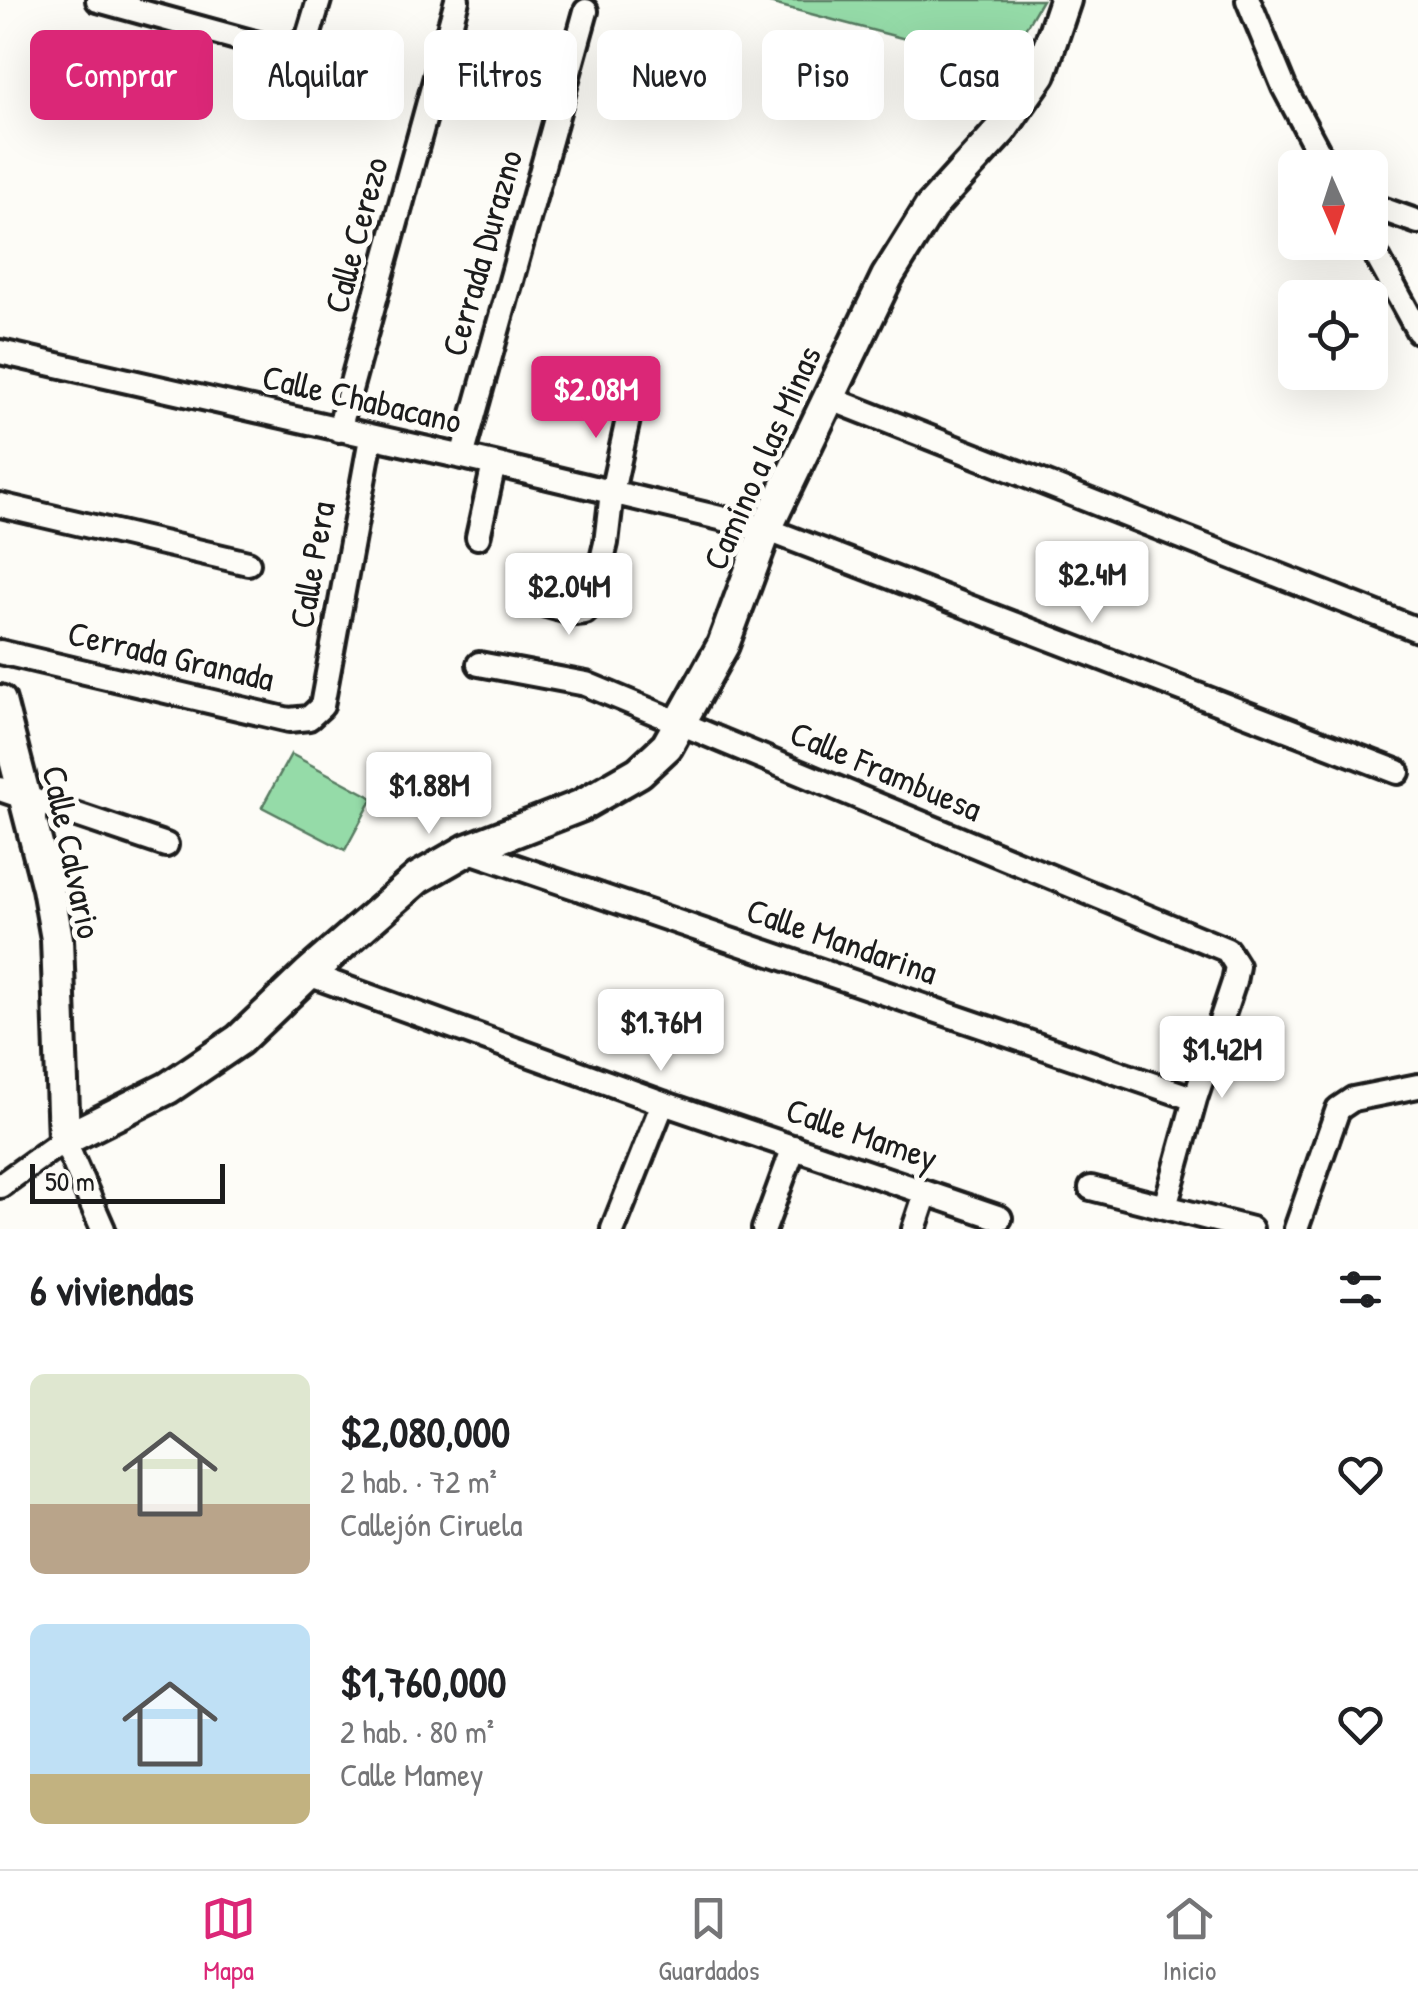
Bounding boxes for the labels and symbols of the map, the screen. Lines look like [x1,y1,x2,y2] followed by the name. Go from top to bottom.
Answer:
[430,145,533,361] street label: Cerrada Durazno
[1278,150,1388,260] north arrow
[312,152,399,318] street label: Calle Cerezo
[691,338,832,577] street label: Camino a las Minas
[258,353,466,444] street label: Calle Chabacano
[515,356,677,441] pin: $2.08M
[277,498,346,632] street label: Calle Pera
[1022,541,1162,626] pin: $2.4M
[488,553,650,638] pin: $2.04M
[63,609,279,702] street label: Cerrada Granada
[783,709,989,832] street label: Calle Frambuesa
[348,752,510,837] pin: $1.88M
[31,761,114,943] street label: Calle Calvario
[741,886,944,995] street label: Calle Mandarina
[580,989,742,1074] pin: $1.76M
[1141,1016,1303,1101] pin: $1.42M
[780,1086,944,1181] street label: Calle Mamey
[30,1159,225,1204] scale bar

